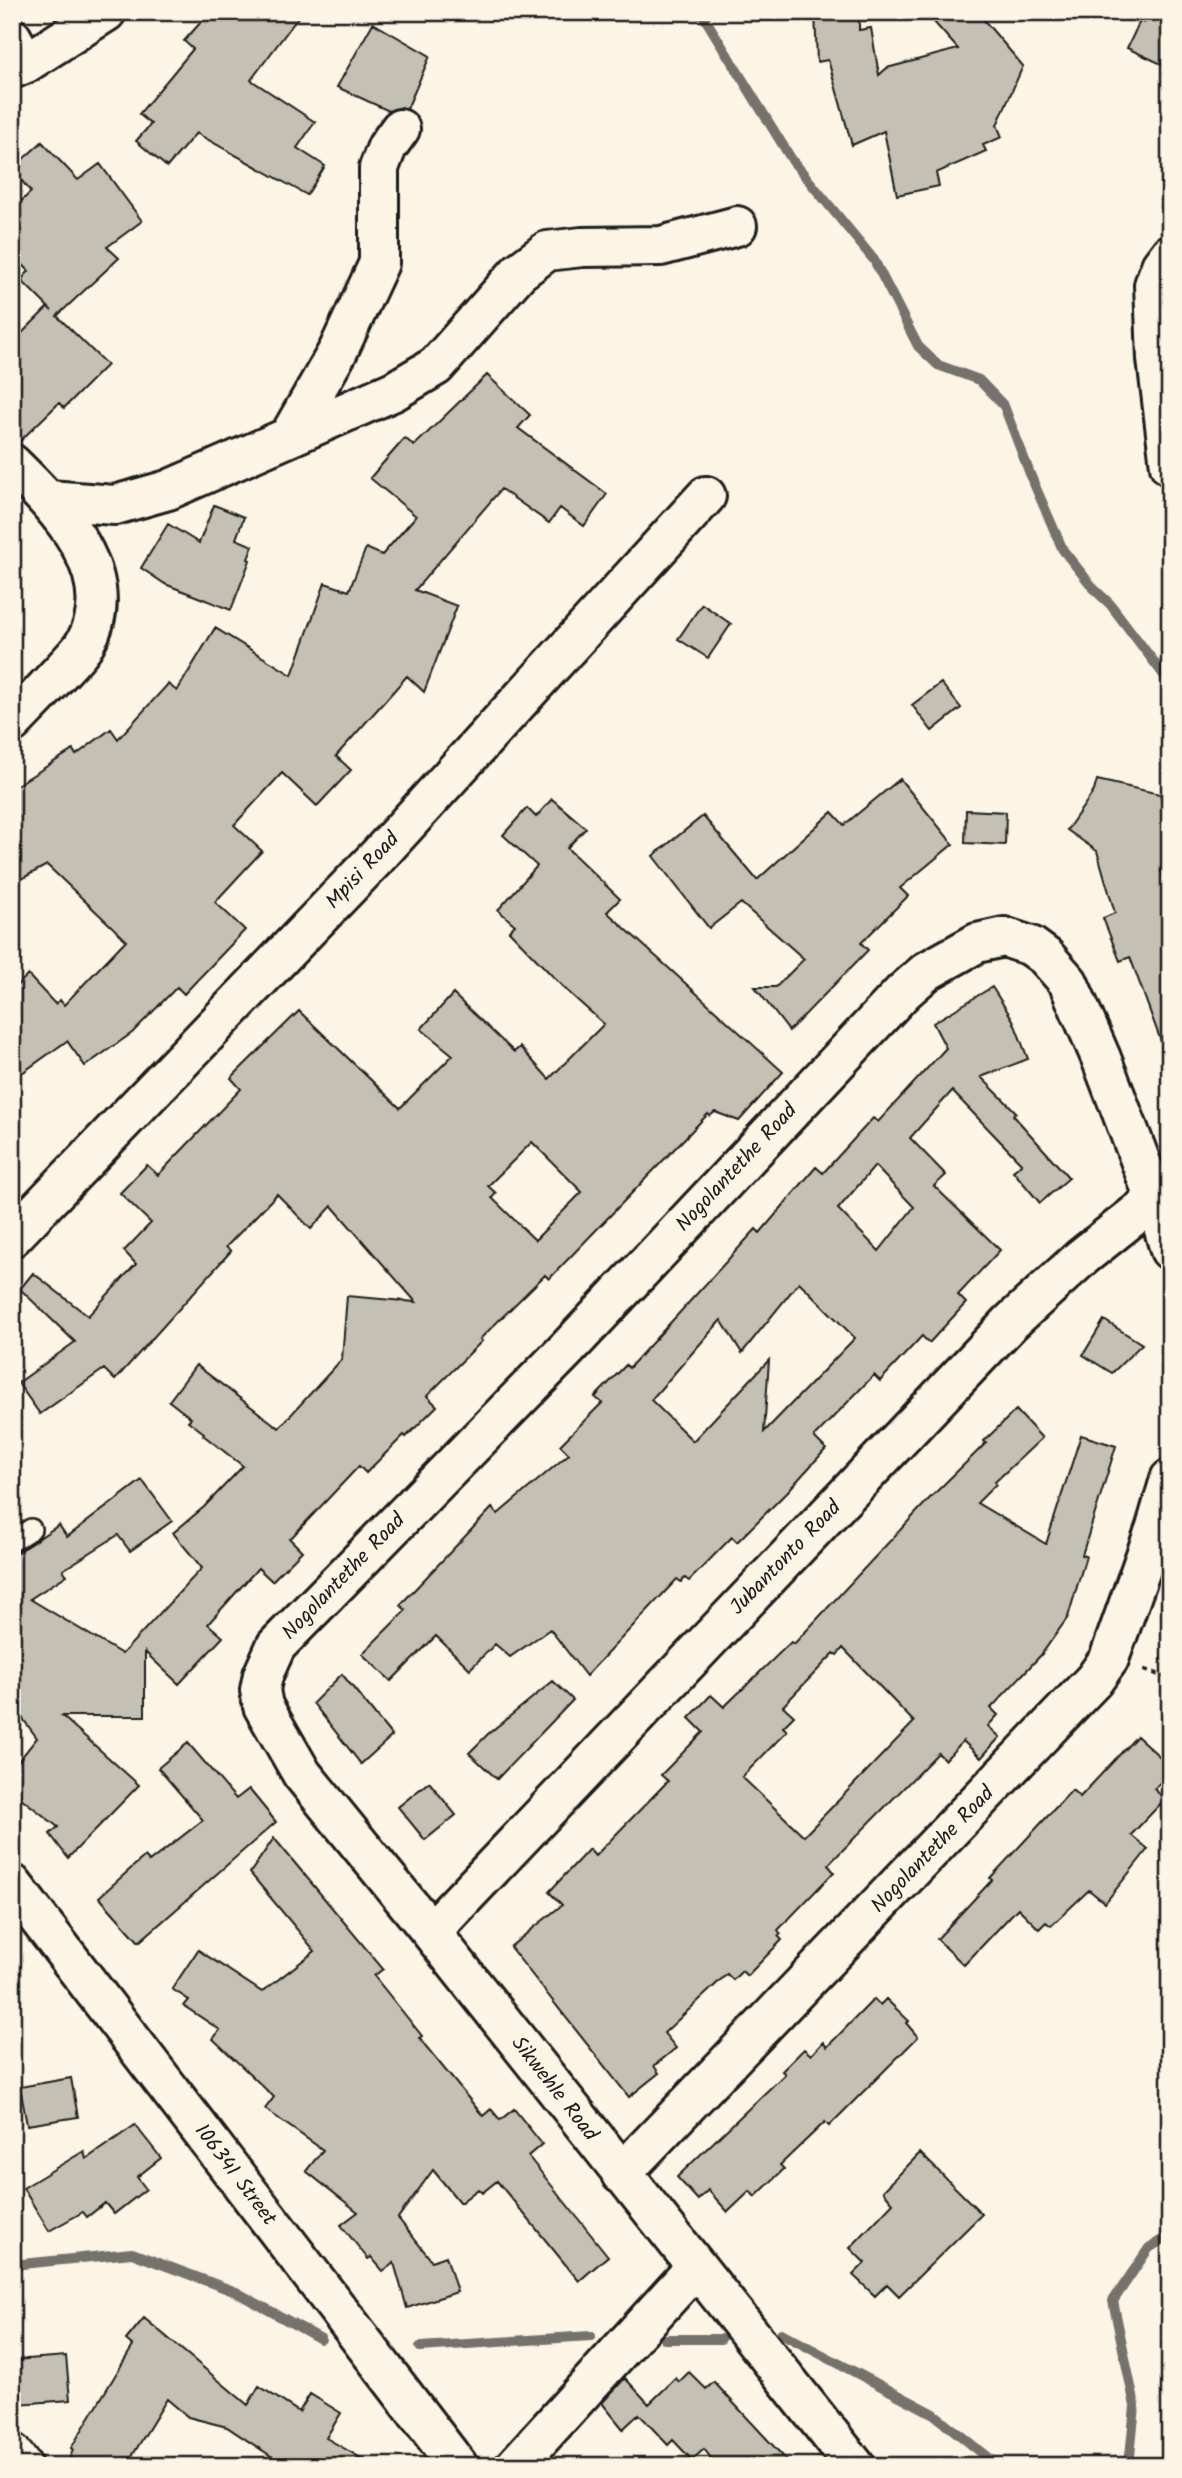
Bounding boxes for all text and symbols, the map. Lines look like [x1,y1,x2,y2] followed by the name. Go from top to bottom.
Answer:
[318,824,408,917] street label: Mpisi Road
[668,1096,806,1240] street label: Nogolantethe Road
[722,1493,850,1623] street label: Jubantonto Road
[274,1505,414,1648] street label: Nogolantethe Road
[863,1778,1003,1921] street label: Nogolantethe Road
[502,2029,606,2149] street label: Sikwehle Road
[186,2117,285,2234] street label: 106341 Street

